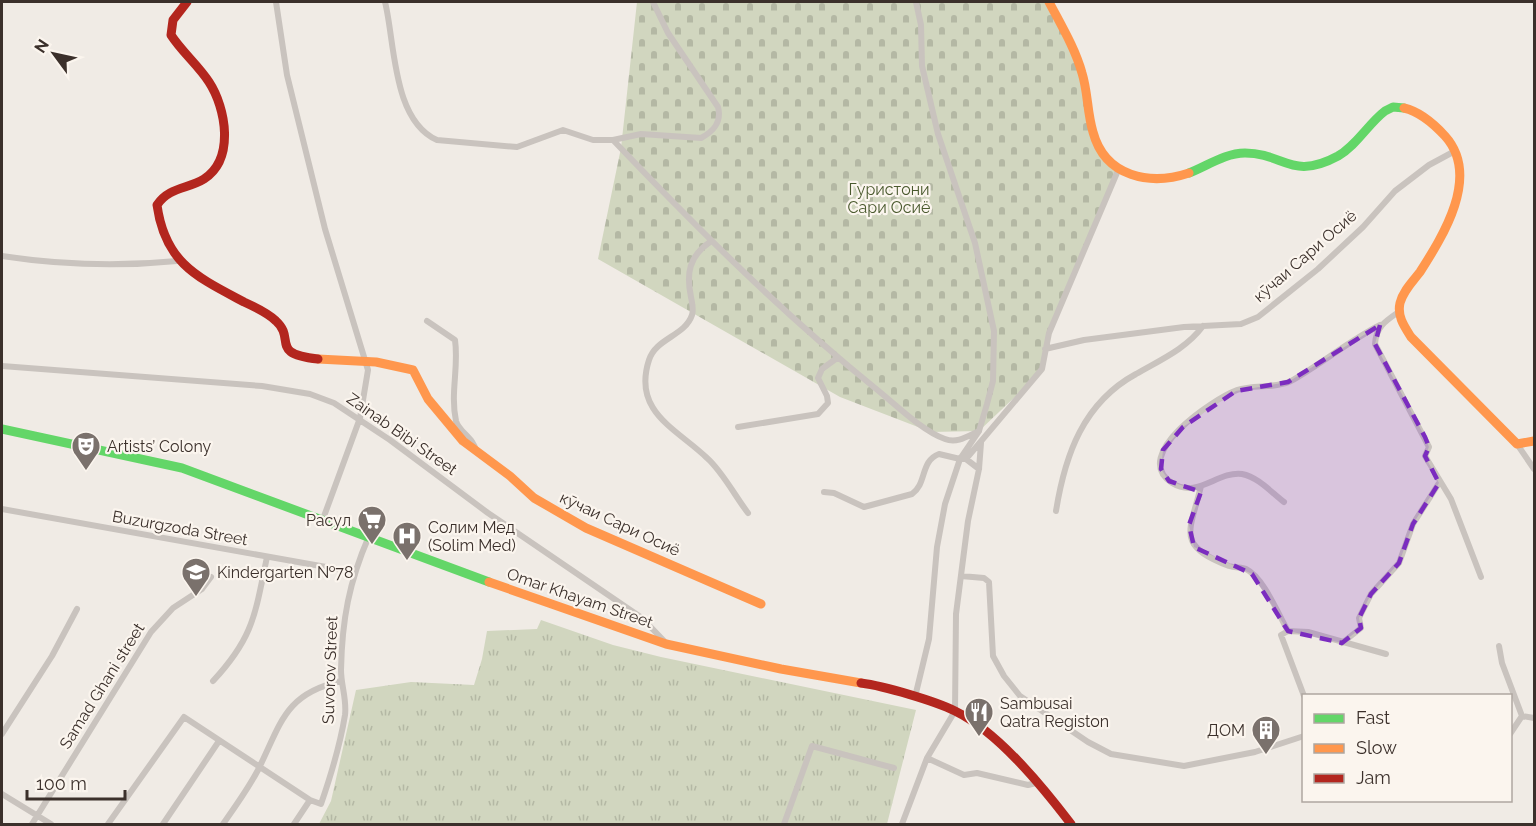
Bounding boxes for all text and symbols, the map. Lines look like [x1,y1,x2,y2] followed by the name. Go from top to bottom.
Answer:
[24,24,84,84] north arrow
[31,36,53,56] text: N
[848,180,930,217] park label: Гуристони Сари Осиё
[1250,206,1360,306] street label: кӯчаи Сари Осиё
[343,389,461,479] street label: Zainab Bibi Street
[70,430,102,472] theatre icon: Artists’ Colony
[107,437,212,456] place label: Artists’ Colony
[557,488,683,560] street label: кӯчаи Сари Осиё
[356,504,388,546] supermarket icon: Расул
[111,507,250,549] street label: Buzurgzoda Street
[306,511,351,530] place label: Расул
[428,518,516,555] place label: Солим Мед (Solim Med)
[391,520,423,562] hospital icon: Солим Мед (Solim Med)
[180,556,212,598] school or university icon: Kindergarten №78
[217,563,353,582] place label: Kindergarten №78
[505,564,656,632] street label: Omar Khayam Street
[319,615,341,724] street label: Suvorov Street
[56,619,149,752] street label: Samad Ghani street
[1000,694,1109,731] place label: Sambusai Qatra Registon
[1302,694,1512,802] legend
[963,696,995,738] restaurant icon: Sambusai Qatra Registon
[1356,707,1390,728] text: Fast
[1250,714,1282,756] building icon: ДОМ
[1207,721,1245,740] place label: ДОМ
[1356,737,1397,758] text: Slow
[27,763,124,801] scale bar
[1356,767,1391,788] text: Jam
[36,773,87,794] text: 100 m

